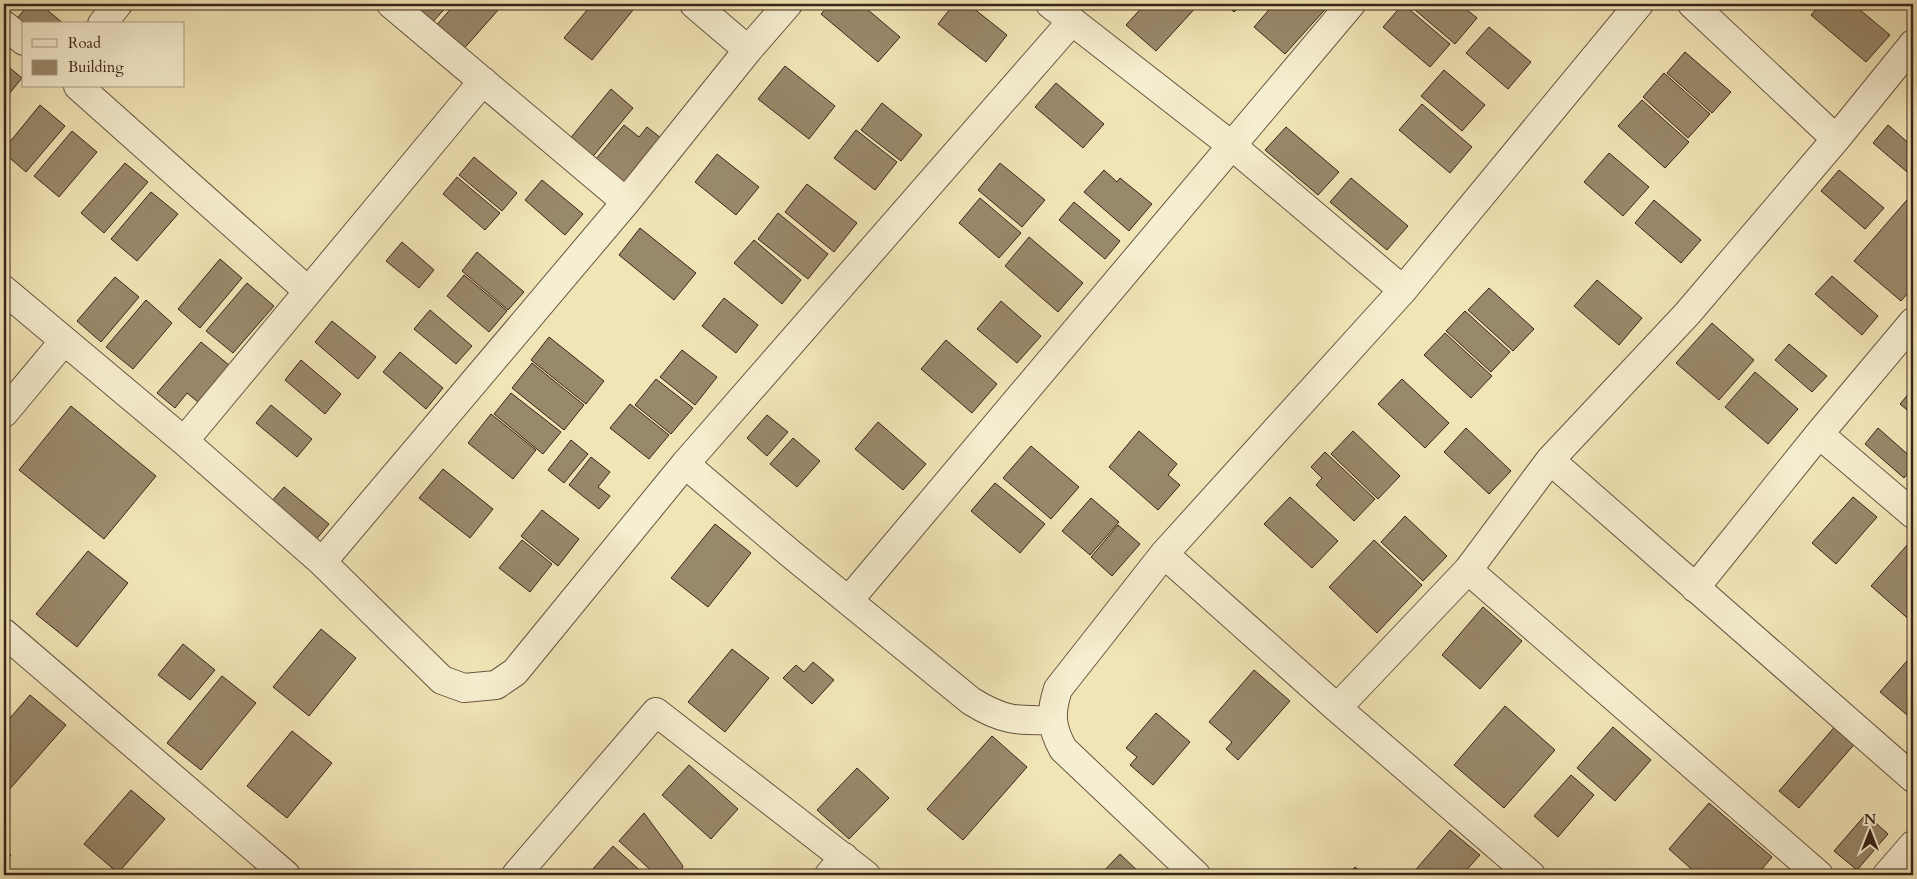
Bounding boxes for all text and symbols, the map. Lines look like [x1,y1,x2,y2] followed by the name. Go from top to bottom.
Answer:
[22,22,185,88] legend
[68,33,101,53] text: Road
[68,57,124,77] text: Building
[1844,806,1894,856] north arrow
[1864,810,1876,829] text: N

